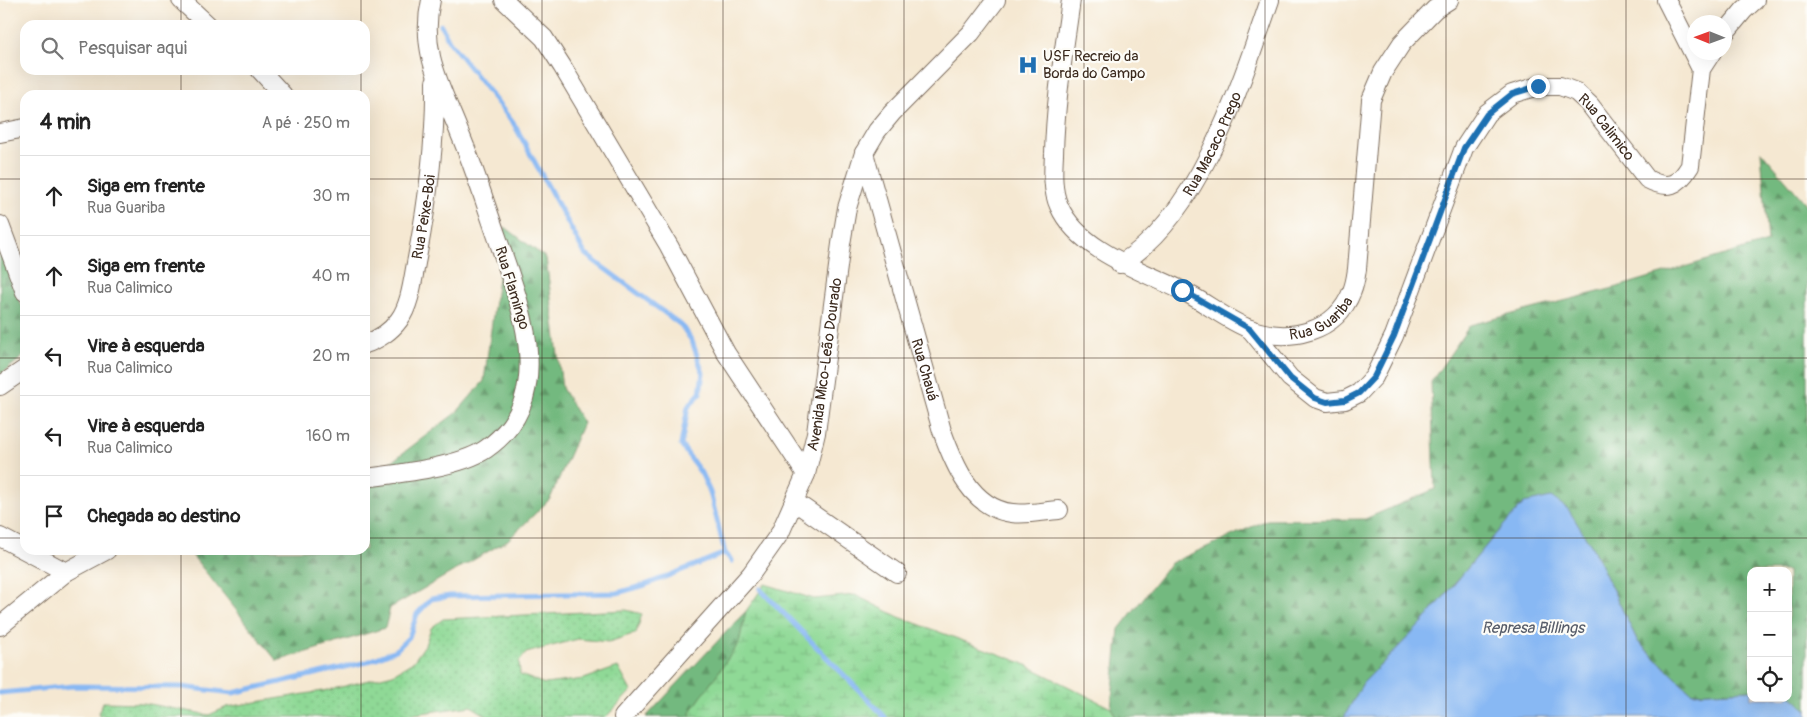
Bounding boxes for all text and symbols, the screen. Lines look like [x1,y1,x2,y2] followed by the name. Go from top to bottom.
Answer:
[1687,15,1732,60] north arrow
[20,20,370,75] search box
[38,34,66,62] icon: search
[78,36,187,60] text: Pesquisar aqui
[1043,47,1145,83] place label: USF Recreio da Borda do Campo
[1017,54,1039,76] hospital icon: USF Recreio da Borda do Campo
[1527,75,1550,98] route end
[1179,89,1246,200] street label: Rua Macaco Prego
[1574,89,1639,164] street label: Rua Calimico
[40,109,91,136] text: 4 min
[262,113,350,133] text: A pé · 250 m
[407,173,439,261] street label: Rua Peixe-Boi
[87,174,205,198] text: Siga em frente
[40,182,68,210] icon: ahead
[312,186,350,206] text: 30 m
[87,198,165,218] text: Rua Guariba
[490,244,534,332] street label: Rua Flamingo
[87,254,205,278] text: Siga em frente
[40,262,68,290] icon: ahead
[312,266,350,286] text: 40 m
[802,277,846,453] street label: Avenida Mico-Leão Dourado
[87,278,173,298] text: Rua Calimico
[1171,279,1194,302] route start
[1288,293,1357,344] street label: Rua Guariba
[87,334,205,358] text: Vire à esquerda
[907,336,943,403] street label: Rua Chauá
[40,342,68,370] icon: left
[312,346,350,366] text: 20 m
[87,358,173,378] text: Rua Calimico
[87,414,205,438] text: Vire à esquerda
[40,422,68,450] icon: left
[306,426,350,446] text: 160 m
[87,438,173,458] text: Rua Calimico
[40,502,68,530] icon: arrive
[87,504,240,528] text: Chegada ao destino
[1747,567,1792,702] map controls
[1747,567,1792,612] button: +
[1747,612,1792,657] button: −
[1482,618,1586,638] water label: Represa Billings
[1747,657,1792,702] button: locate

